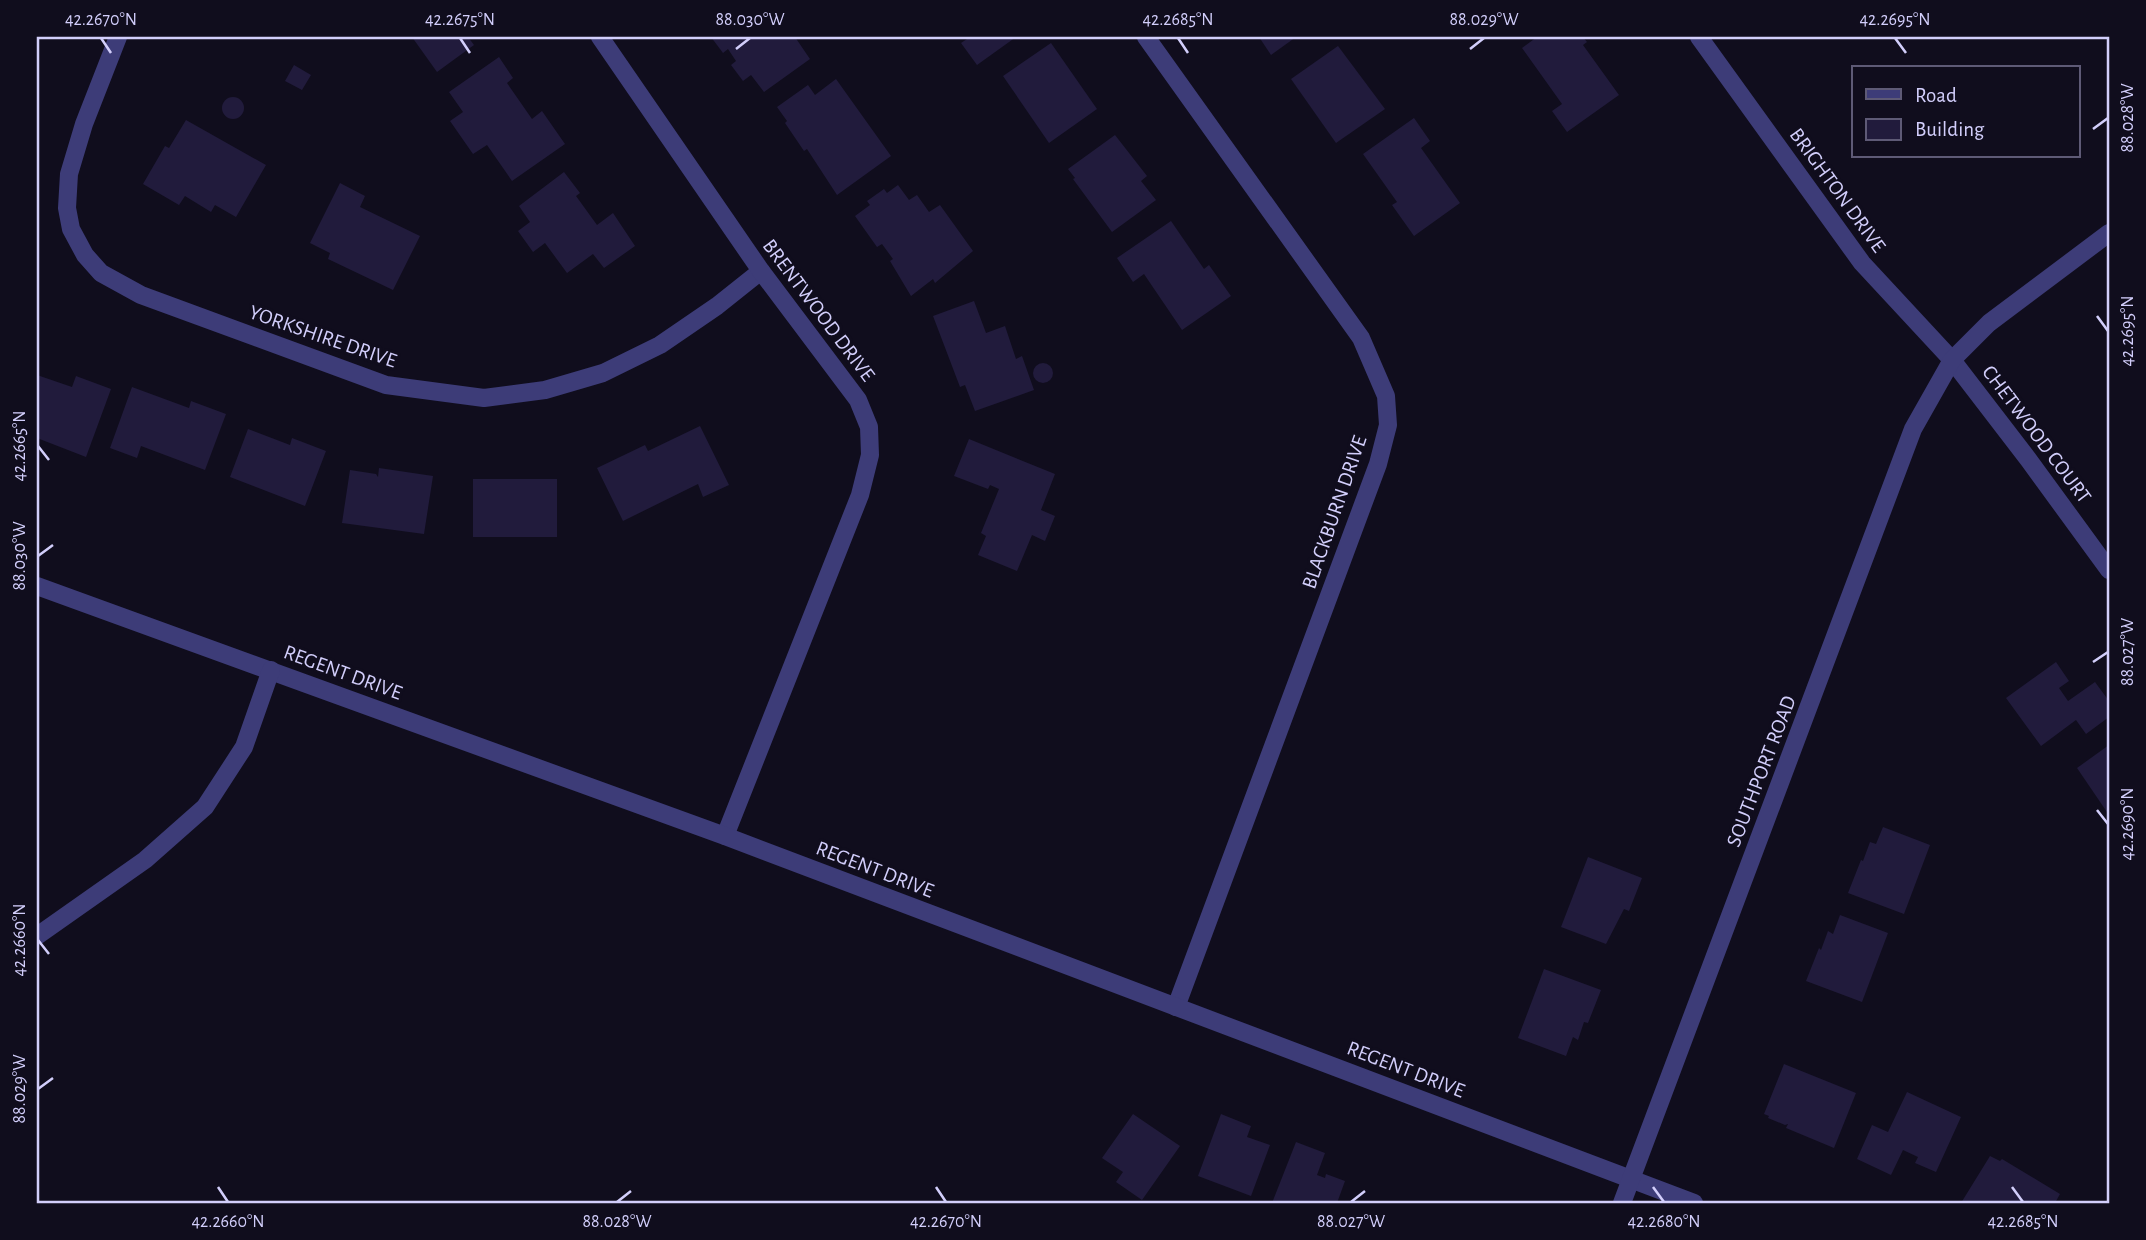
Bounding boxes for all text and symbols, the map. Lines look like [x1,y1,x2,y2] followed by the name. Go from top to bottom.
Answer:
[65,11,137,29] text: 42.2670°N
[425,11,495,29] text: 42.2675°N
[715,11,785,29] text: 88.030°W
[1142,11,1214,29] text: 42.2685°N
[1450,11,1518,29] text: 88.029°W
[1859,11,1931,29] text: 42.2695°N
[1852,66,2080,158] legend
[2119,83,2137,153] text: 88.028°W
[1915,85,1957,106] text: Road
[1915,119,1985,140] text: Building
[1786,124,1890,256] street label: BRIGHTON DRIVE
[758,235,879,385] street label: BRENTWOOD DRIVE
[2119,295,2137,367] text: 42.2695°N
[246,301,399,372] street label: YORKSHIRE DRIVE
[1978,362,2095,507] street label: CHETWOOD COURT
[11,410,29,482] text: 42.2665°N
[1298,433,1371,592] street label: BLACKBURN DRIVE
[11,521,29,591] text: 88.030°W
[2119,618,2137,686] text: 88.027°W
[281,641,405,704] street label: REGENT DRIVE
[1723,693,1800,850] street label: SOUTHPORT ROAD
[2119,787,2137,861] text: 42.2690°N
[813,837,937,902] street label: REGENT DRIVE
[11,903,29,977] text: 42.2660°N
[1344,1037,1468,1102] street label: REGENT DRIVE
[11,1055,29,1123] text: 88.029°W
[191,1213,265,1231] text: 42.2660°N
[582,1213,652,1231] text: 88.028°W
[910,1213,982,1231] text: 42.2670°N
[1317,1213,1385,1231] text: 88.027°W
[1627,1213,1701,1231] text: 42.2680°N
[1987,1213,2059,1231] text: 42.2685°N

